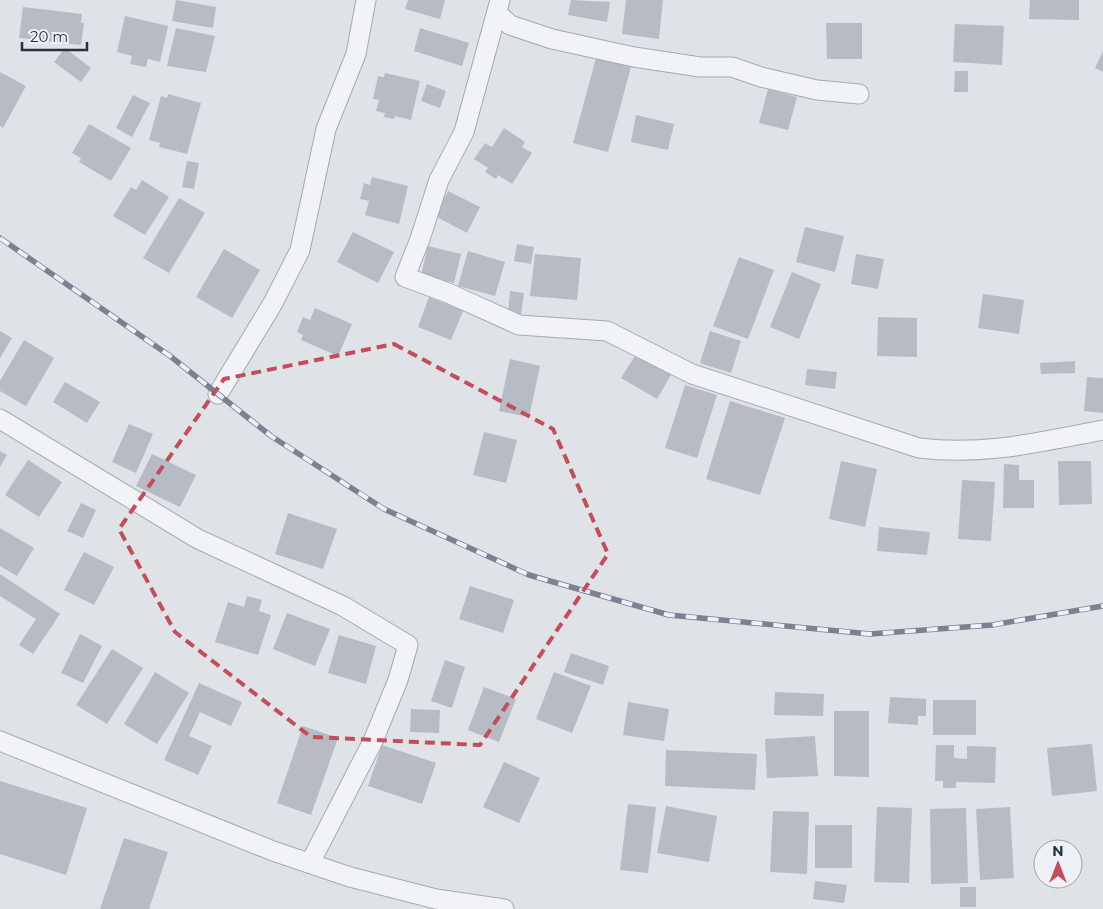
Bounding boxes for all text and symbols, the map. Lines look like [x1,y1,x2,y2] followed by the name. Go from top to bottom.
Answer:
[22,20,88,52] scale bar
[30,27,68,46] text: 20 m
[1033,839,1083,889] north arrow
[1052,842,1064,860] text: N

